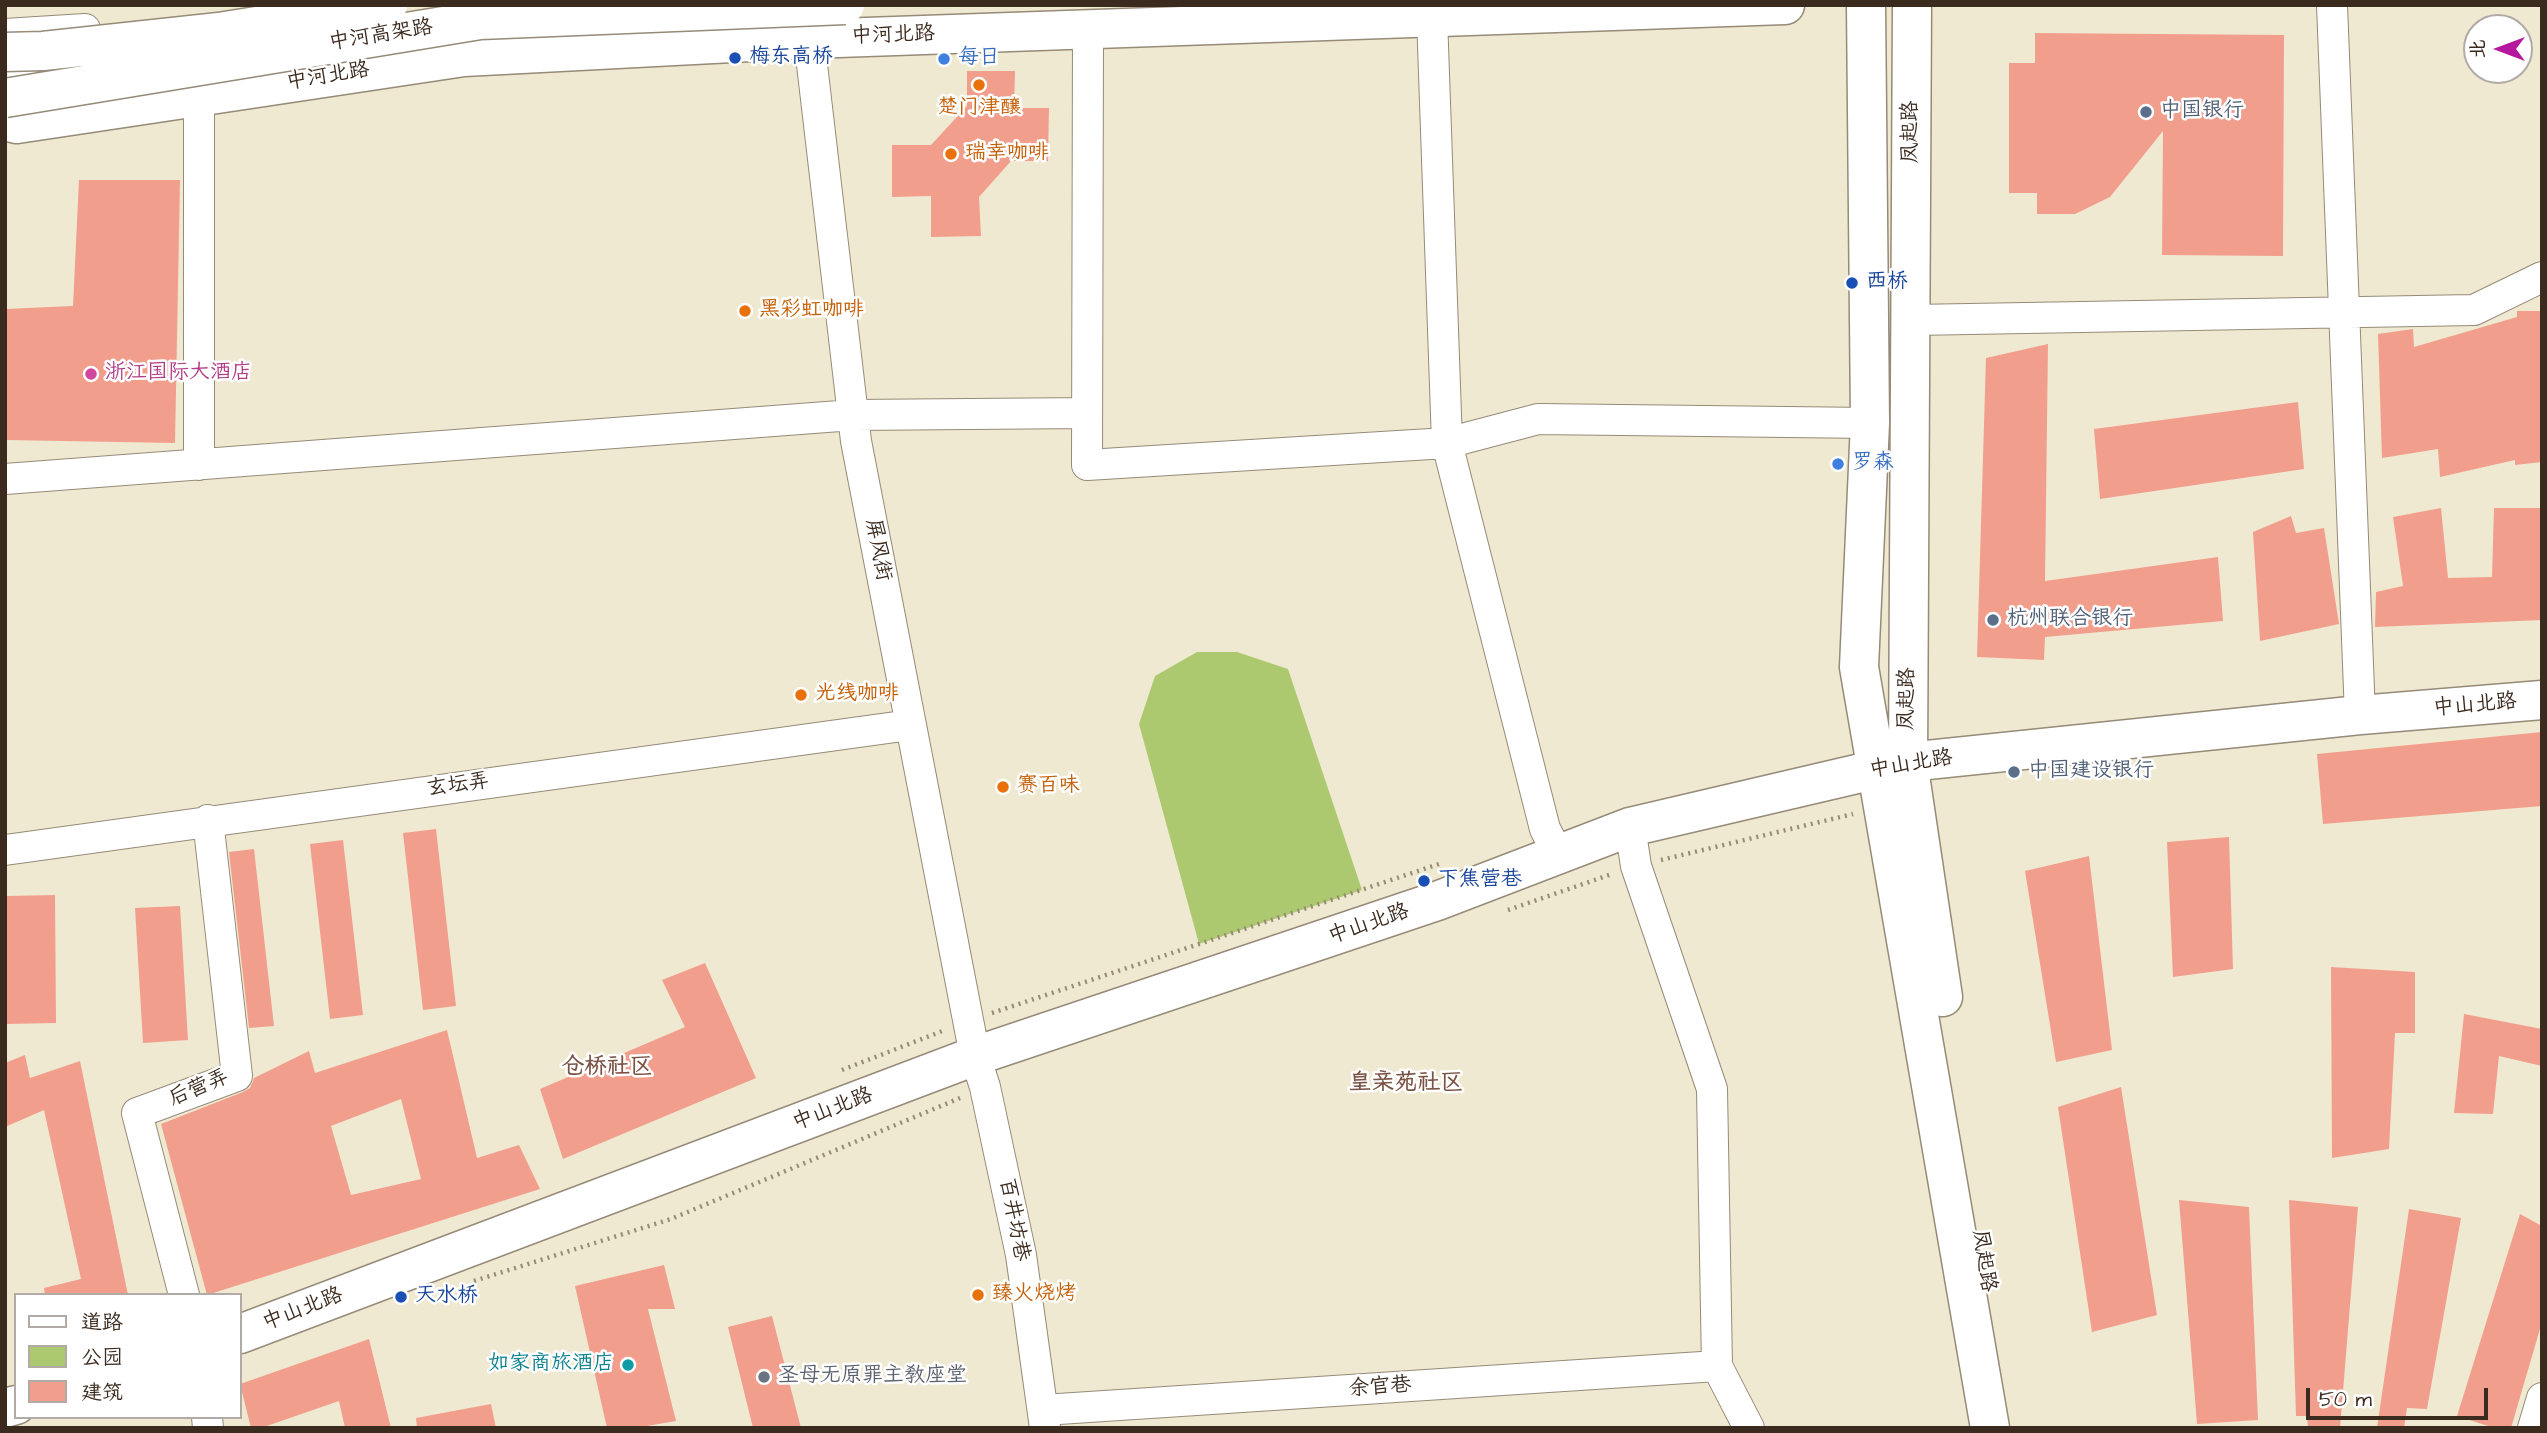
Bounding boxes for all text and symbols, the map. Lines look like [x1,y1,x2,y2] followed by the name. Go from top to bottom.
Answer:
[2463,14,2533,84] north arrow
[327,15,435,57] street label: 中河高架路
[851,22,935,50] street label: 中河北路
[2465,40,2492,59] text: 北
[749,45,833,71] place label: 梅东高桥
[958,46,1000,72] place label: 每日
[727,50,743,66] marker: 梅东高桥
[936,51,952,67] marker: 每日
[285,58,371,96] street label: 中河北路
[971,77,987,93] marker: 楚门津醸
[937,96,1021,122] place label: 楚门津醸
[2160,99,2244,125] place label: 中国银行
[1899,101,1925,163] street label: 凤起路
[2138,104,2154,120] marker: 中国银行
[965,141,1049,167] place label: 瑞幸咖啡
[943,146,959,162] marker: 瑞幸咖啡
[1866,270,1908,296] place label: 西桥
[1844,275,1860,291] marker: 西桥
[759,298,864,324] place label: 黑彩虹咖啡
[737,303,753,319] marker: 黑彩虹咖啡
[105,361,252,387] place label: 浙江国际大酒店
[83,366,99,382] marker: 浙江国际大酒店
[1852,451,1894,477] place label: 罗森
[1830,456,1846,472] marker: 罗森
[859,517,895,583] street label: 屏风街
[2007,607,2133,633] place label: 杭州联合银行
[1985,612,2001,628] marker: 杭州联合银行
[1895,667,1921,731] street label: 凤起路
[815,682,899,708] place label: 光线咖啡
[793,687,809,703] marker: 光线咖啡
[2432,690,2518,722] street label: 中山北路
[1868,746,1954,784] street label: 中山北路
[2028,759,2154,785] place label: 中国建设银行
[2006,764,2022,780] marker: 中国建设银行
[425,769,491,803] street label: 玄坛弄
[1017,774,1080,800] place label: 赛百味
[995,779,1011,795] marker: 赛百味
[1438,868,1522,894] place label: 下焦营巷
[1416,873,1432,889] marker: 下焦营巷
[1325,899,1413,951] street label: 中山北路
[561,1054,653,1082] district label: 仓桥社区
[165,1065,233,1113] street label: 后营弄
[1349,1070,1463,1098] district label: 皇亲苑社区
[789,1083,877,1137] street label: 中山北路
[993,1176,1033,1264] street label: 百井坊巷
[1966,1228,2000,1294] street label: 凤起路
[992,1282,1076,1308] place label: 臻火烧烤
[259,1283,347,1337] street label: 中山北路
[415,1284,478,1310] place label: 天水桥
[970,1287,986,1303] marker: 臻火烧烤
[393,1289,409,1305] marker: 天水桥
[14,1293,242,1419] legend
[81,1308,123,1337] text: 道路
[81,1343,123,1372] text: 公园
[488,1352,614,1378] place label: 如家商旅酒店
[620,1357,636,1373] marker: 如家商旅酒店
[778,1364,967,1390] place label: 圣母无原罪主教座堂
[756,1369,772,1385] marker: 圣母无原罪主教座堂
[1348,1373,1412,1403] street label: 余官巷
[2309,1374,2491,1418] scale bar
[81,1378,123,1407] text: 建筑
[2319,1385,2372,1414] text: 50 m

